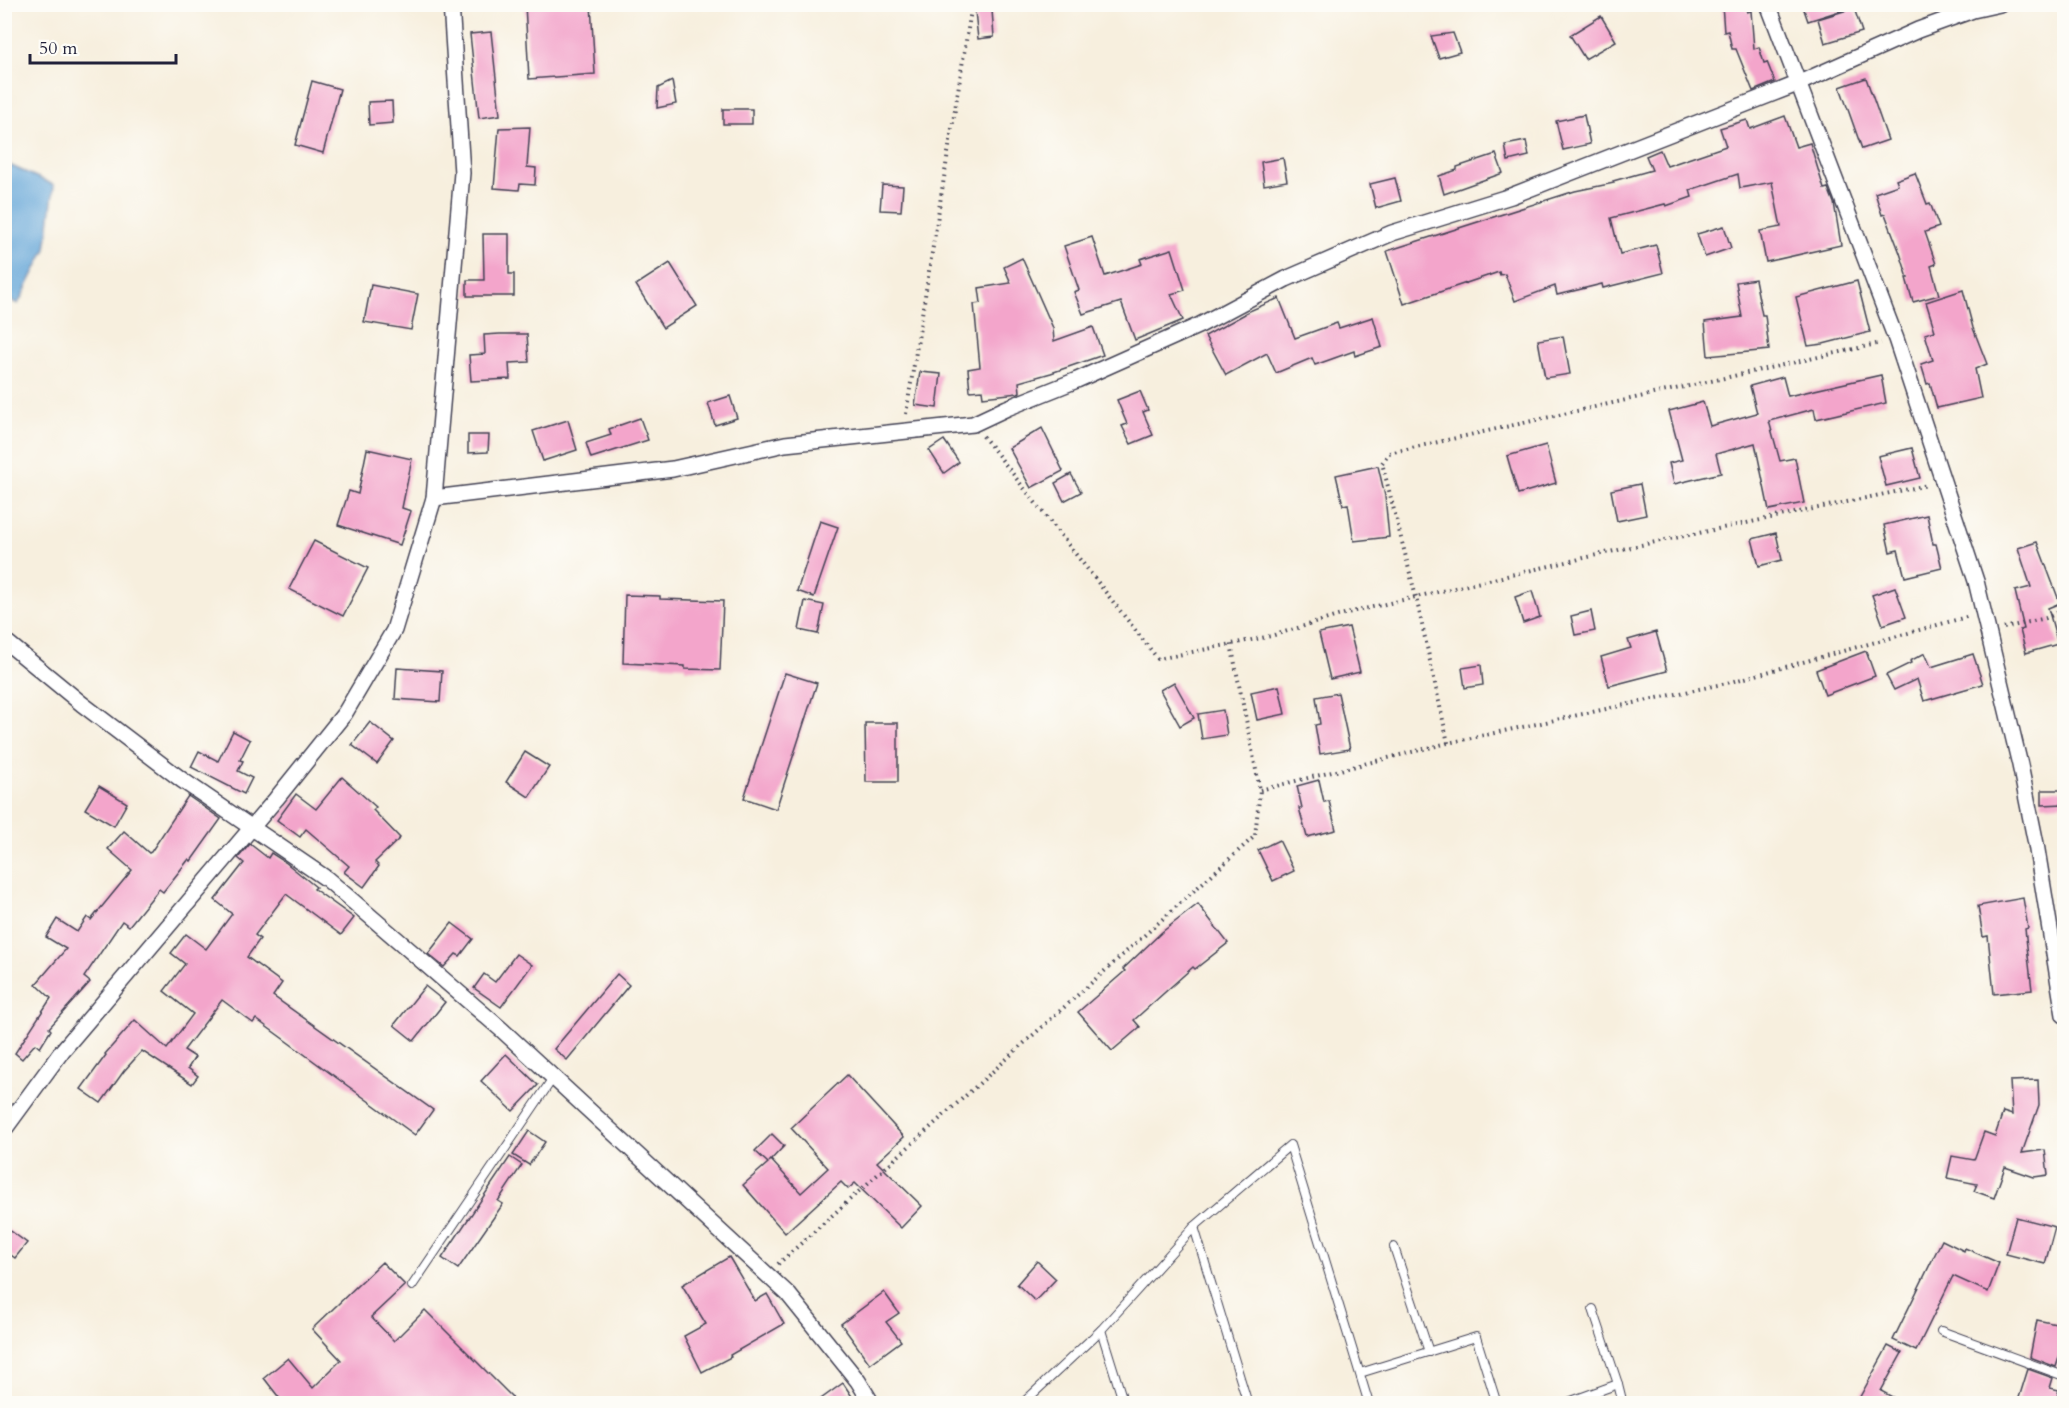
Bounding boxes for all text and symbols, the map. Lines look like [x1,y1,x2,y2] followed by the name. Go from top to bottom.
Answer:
[30,27,176,65] scale bar
[39,36,78,61] text: 50 m

